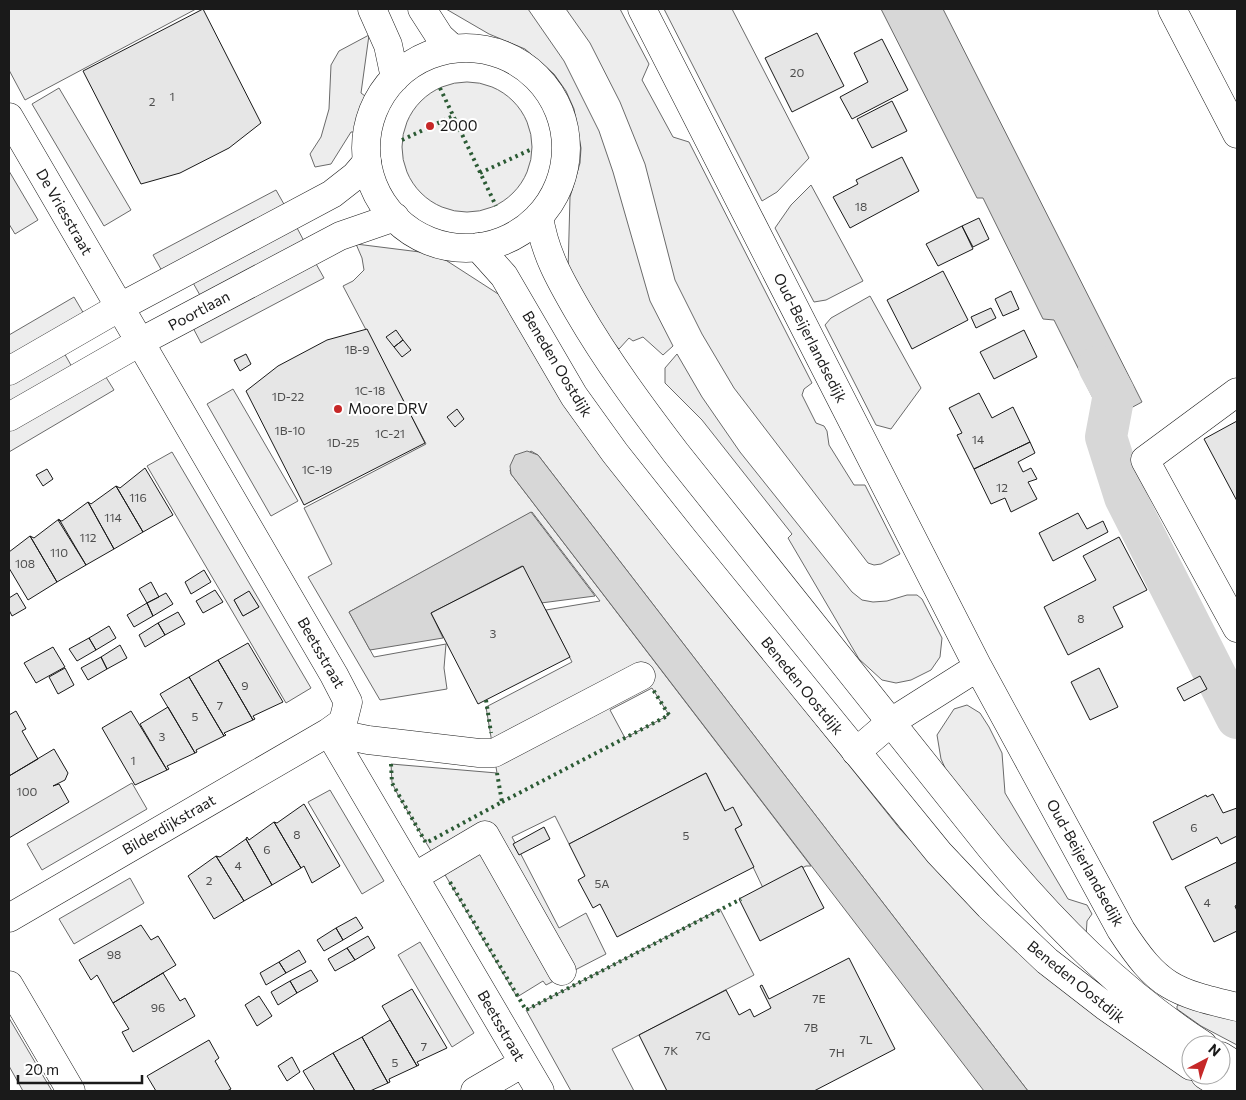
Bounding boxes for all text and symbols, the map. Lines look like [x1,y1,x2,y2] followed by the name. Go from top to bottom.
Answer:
[790,65,804,79] house number: 20
[169,89,175,103] house number: 1
[149,94,156,108] house number: 2
[440,116,478,134] place label: 2000
[424,120,436,132] marker: 2000
[33,165,97,258] street label: De Vriesstraat
[855,199,867,213] house number: 18
[770,270,851,405] street label: Oud-Beijerlandsedijk
[165,286,232,334] street label: Poortlaan
[519,307,597,420] street label: Beneden Oostdijk
[344,342,370,356] house number: 1B-9
[355,383,385,397] house number: 1C-18
[272,389,305,403] house number: 1D-22
[348,399,428,417] place label: Moore DRV
[332,403,344,415] marker: Moore DRV
[275,423,306,437] house number: 1B-10
[375,426,405,440] house number: 1C-21
[972,432,984,446] house number: 14
[327,435,359,449] house number: 1D-25
[302,462,332,476] house number: 1C-19
[996,480,1008,494] house number: 12
[129,490,147,504] house number: 116
[104,510,122,524] house number: 114
[80,530,97,544] house number: 112
[50,545,68,559] house number: 110
[15,556,35,570] house number: 108
[1077,611,1085,625] house number: 8
[294,614,349,691] street label: Beetsstraat
[490,626,497,640] house number: 3
[758,633,848,738] street label: Beneden Oostdijk
[241,678,249,692] house number: 9
[217,698,223,712] house number: 7
[192,709,199,723] house number: 5
[159,729,166,743] house number: 3
[130,753,136,767] house number: 1
[17,784,38,798] house number: 100
[119,790,218,858] street label: Bilderdijkstraat
[1043,796,1128,929] street label: Oud-Beijerlandsedijk
[1190,820,1198,834] house number: 6
[293,827,301,841] house number: 8
[683,828,690,842] house number: 5
[263,842,271,856] house number: 6
[234,858,242,872] house number: 4
[206,873,213,887] house number: 2
[595,876,609,890] house number: 5A
[1203,895,1211,909] house number: 4
[1024,936,1129,1026] street label: Beneden Oostdijk
[107,947,121,961] house number: 98
[474,987,529,1064] street label: Beetsstraat
[812,991,826,1005] house number: 7E
[151,1000,165,1014] house number: 96
[804,1020,818,1034] house number: 7B
[695,1028,711,1042] house number: 7G
[859,1032,873,1046] house number: 7L
[1181,1035,1231,1085] north arrow
[421,1039,427,1053] house number: 7
[1205,1040,1224,1060] text: N
[664,1043,678,1057] house number: 7K
[829,1045,845,1059] house number: 7H
[18,1052,141,1084] scale bar
[392,1055,399,1069] house number: 5
[25,1060,59,1078] text: 20 m

